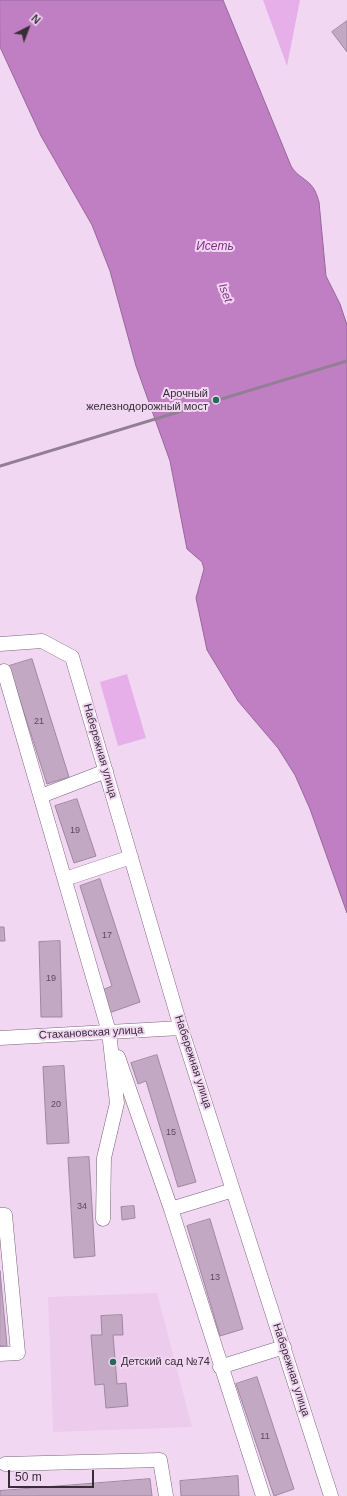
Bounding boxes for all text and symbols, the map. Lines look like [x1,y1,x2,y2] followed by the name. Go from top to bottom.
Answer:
[8,8,48,48] north arrow
[29,12,43,26] text: N
[196,240,234,254] water label: Исеть
[215,281,235,305] water label: Iset
[86,387,208,413] place label: Арочный железнодорожный мост
[211,395,221,405] marker: Арочный железнодорожный мост
[80,702,120,800] street label: Набережная улица
[34,717,44,727] house number: 21
[70,826,80,836] house number: 19
[102,931,112,941] house number: 17
[46,974,56,984] house number: 19
[172,1014,214,1110] street label: Набережная улица
[39,1024,143,1042] street label: Стахановская улица
[51,1100,61,1110] house number: 20
[166,1128,176,1138] house number: 15
[77,1202,87,1212] house number: 34
[210,1273,220,1283] house number: 13
[270,1322,312,1418] street label: Набережная улица
[121,1355,210,1369] place label: Детский сад №74
[108,1357,118,1367] marker: Детский сад №74
[260,1432,270,1442] house number: 11
[10,1462,96,1488] scale bar
[15,1470,42,1484] text: 50 m

